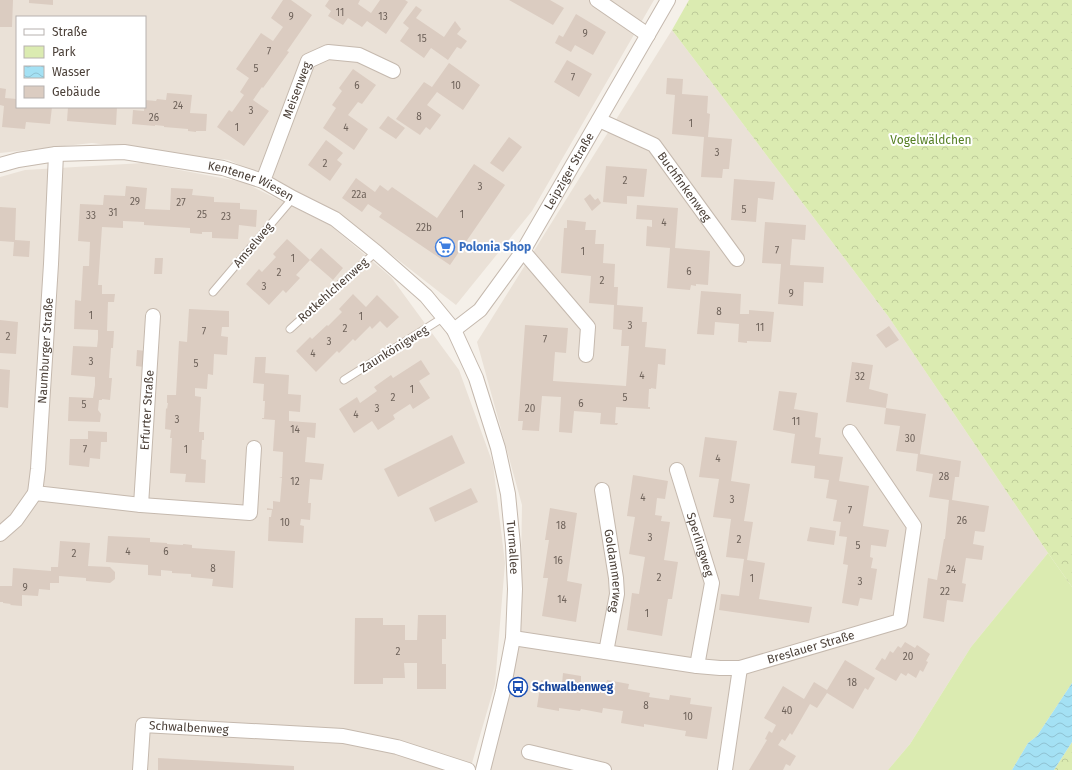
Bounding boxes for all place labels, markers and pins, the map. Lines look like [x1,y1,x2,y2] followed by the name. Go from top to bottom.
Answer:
[434,236,456,258] supermarket icon: Polonia Shop
[459,240,531,254] place label: Polonia Shop
[507,676,529,698] bus stop icon: Schwalbenweg
[532,680,614,694] place label: Schwalbenweg

